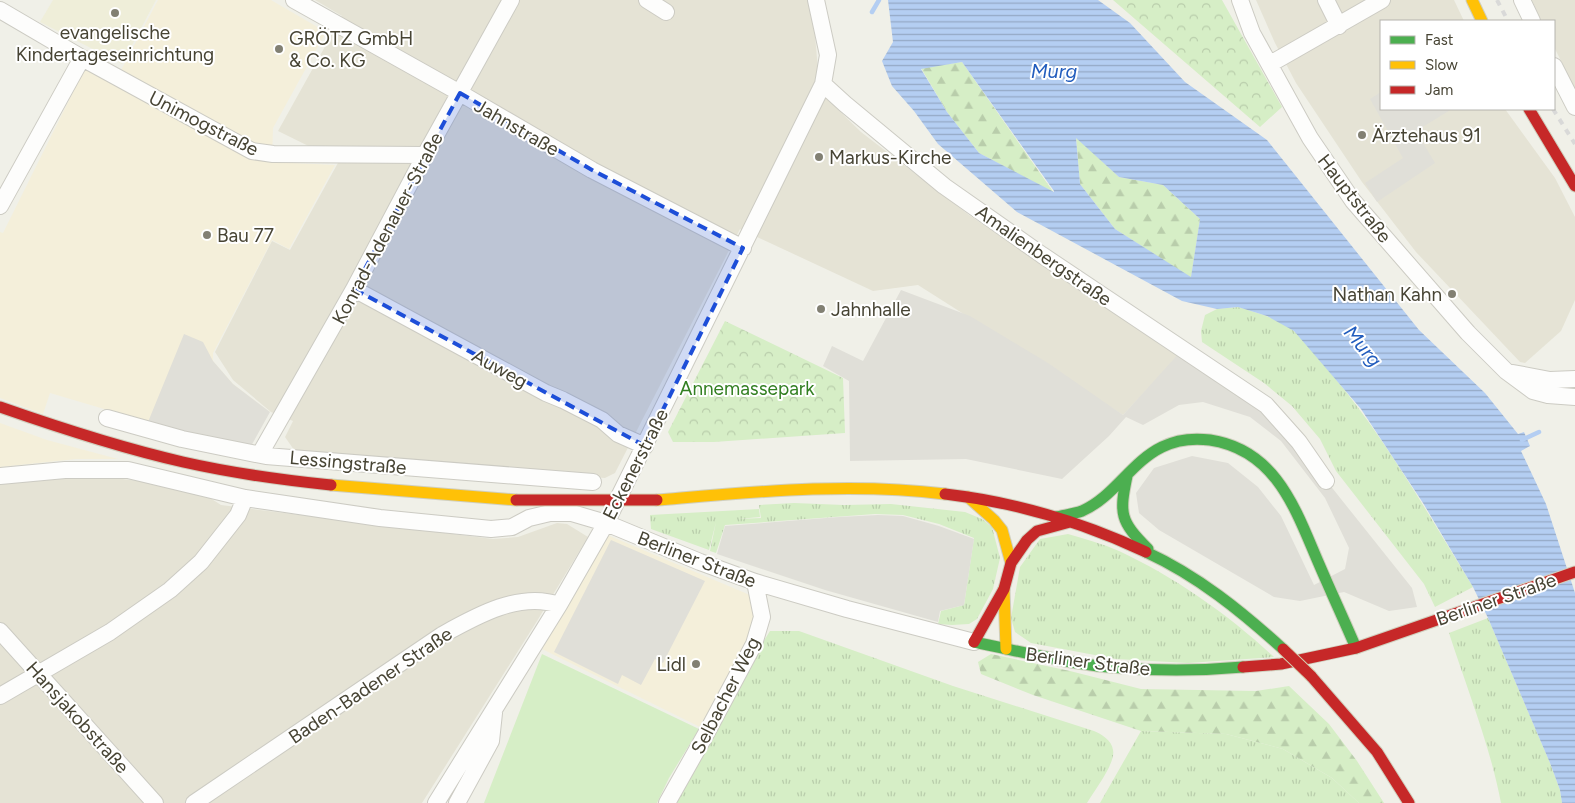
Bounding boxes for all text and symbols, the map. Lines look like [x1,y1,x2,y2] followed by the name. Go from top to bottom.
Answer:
[109,7,121,19] marker: evangelische Kindertageseinrichtung
[1380,20,1555,110] legend
[16,21,214,66] place label: evangelische Kindertageseinrichtung
[289,27,413,72] place label: GRÖTZ GmbH & Co. KG
[1425,31,1454,49] text: Fast
[273,43,285,55] marker: GRÖTZ GmbH & Co. KG
[1425,56,1458,74] text: Slow
[1031,59,1078,83] water label: Murg
[1425,81,1453,99] text: Jam
[145,86,262,161] street label: Unimogstraße
[470,94,563,161] street label: Jahnstraße
[1372,124,1481,147] place label: Ärztehaus 91
[327,128,448,328] street label: Konrad-Adenauer-Straße
[1356,129,1368,141] marker: Ärztehaus 91
[829,146,951,169] place label: Markus-Kirche
[1313,149,1396,247] street label: Hauptstraße
[813,151,825,163] marker: Markus-Kirche
[971,200,1116,311] street label: Amalienbergstraße
[217,224,274,247] place label: Bau 77
[201,229,213,241] marker: Bau 77
[1333,283,1442,306] place label: Nathan Kahn
[1446,288,1458,300] marker: Nathan Kahn
[831,298,911,321] place label: Jahnhalle
[815,303,827,315] marker: Jahnhalle
[1339,320,1387,372] water label: Murg
[468,344,531,393] street label: Auweg
[680,377,815,400] park label: Annemassepark
[598,405,673,524] street label: Eckenerstraße
[288,446,407,479] street label: Lessingstraße
[634,526,759,593] street label: Berliner Straße
[1433,568,1559,631] street label: Berliner Straße
[284,622,456,749] street label: Baden-Badener Straße
[686,633,765,758] street label: Selbacher Weg
[1024,642,1151,681] street label: Berliner Straße
[656,653,686,676] place label: Lidl
[21,657,134,778] street label: Hansjakobstraße
[690,658,702,670] marker: Lidl

